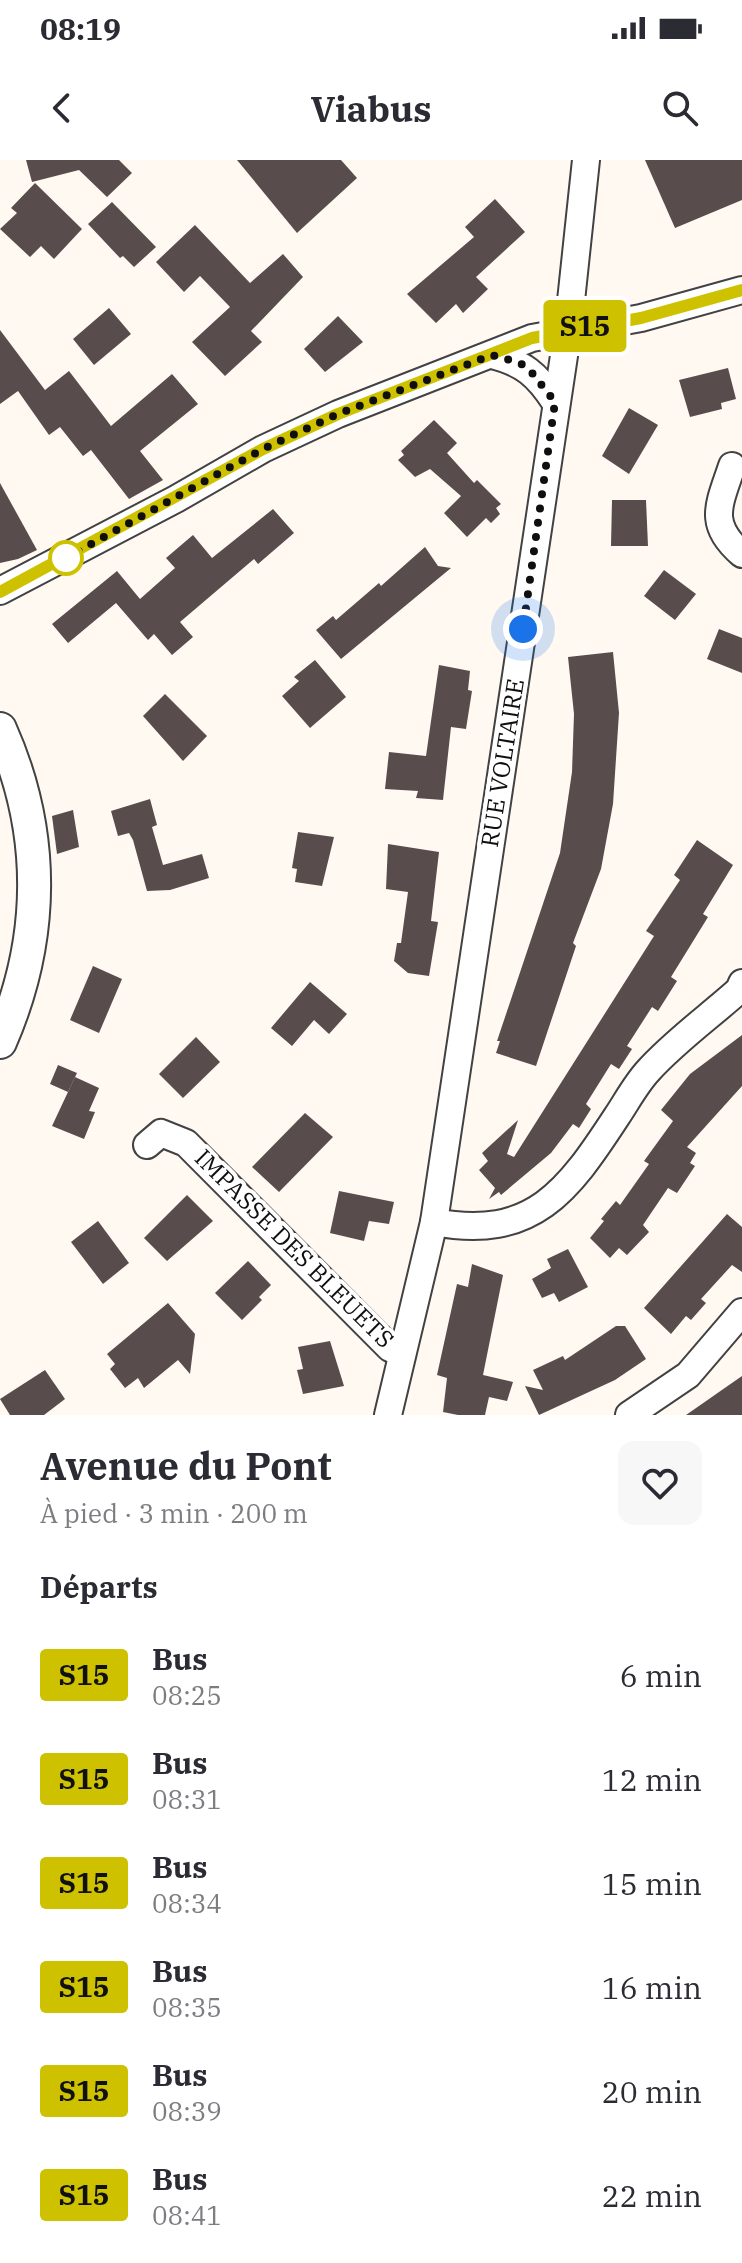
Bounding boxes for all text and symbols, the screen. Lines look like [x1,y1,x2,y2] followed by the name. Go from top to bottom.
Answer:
[40,9,121,48] text: 08:19
[311,85,432,132] text: Viabus
[40,86,84,130] icon: back
[658,86,702,130] icon: search
[539,300,631,352] line badge: S15
[559,307,611,344] text: S15
[49,541,83,575] unlabelled marker
[503,609,543,649] your location
[473,676,531,849] street label: RUE VOLTAIRE
[188,1142,401,1355] street label: IMPASSE DES BLEUETS
[40,1441,332,1490] text: Avenue du Pont
[618,1441,702,1525] button: heart
[40,1496,308,1530] text: À pied · 3 min · 200 m
[40,1567,158,1606] text: Départs
[152,1639,207,1678] text: Bus
[58,1656,110,1693] text: S15
[620,1656,702,1695] text: 6 min
[152,1678,222,1712] text: 08:25
[152,1743,207,1782] text: Bus
[58,1760,110,1797] text: S15
[602,1760,702,1799] text: 12 min
[152,1782,222,1816] text: 08:31
[152,1847,207,1886] text: Bus
[58,1864,110,1901] text: S15
[602,1864,702,1903] text: 15 min
[152,1886,222,1920] text: 08:34
[152,1951,207,1990] text: Bus
[58,1968,110,2005] text: S15
[602,1968,702,2007] text: 16 min
[152,1990,222,2024] text: 08:35
[152,2055,207,2094] text: Bus
[58,2072,110,2109] text: S15
[602,2072,702,2111] text: 20 min
[152,2094,222,2128] text: 08:39
[152,2159,207,2198] text: Bus
[58,2176,110,2213] text: S15
[602,2176,702,2215] text: 22 min
[152,2198,222,2232] text: 08:41

